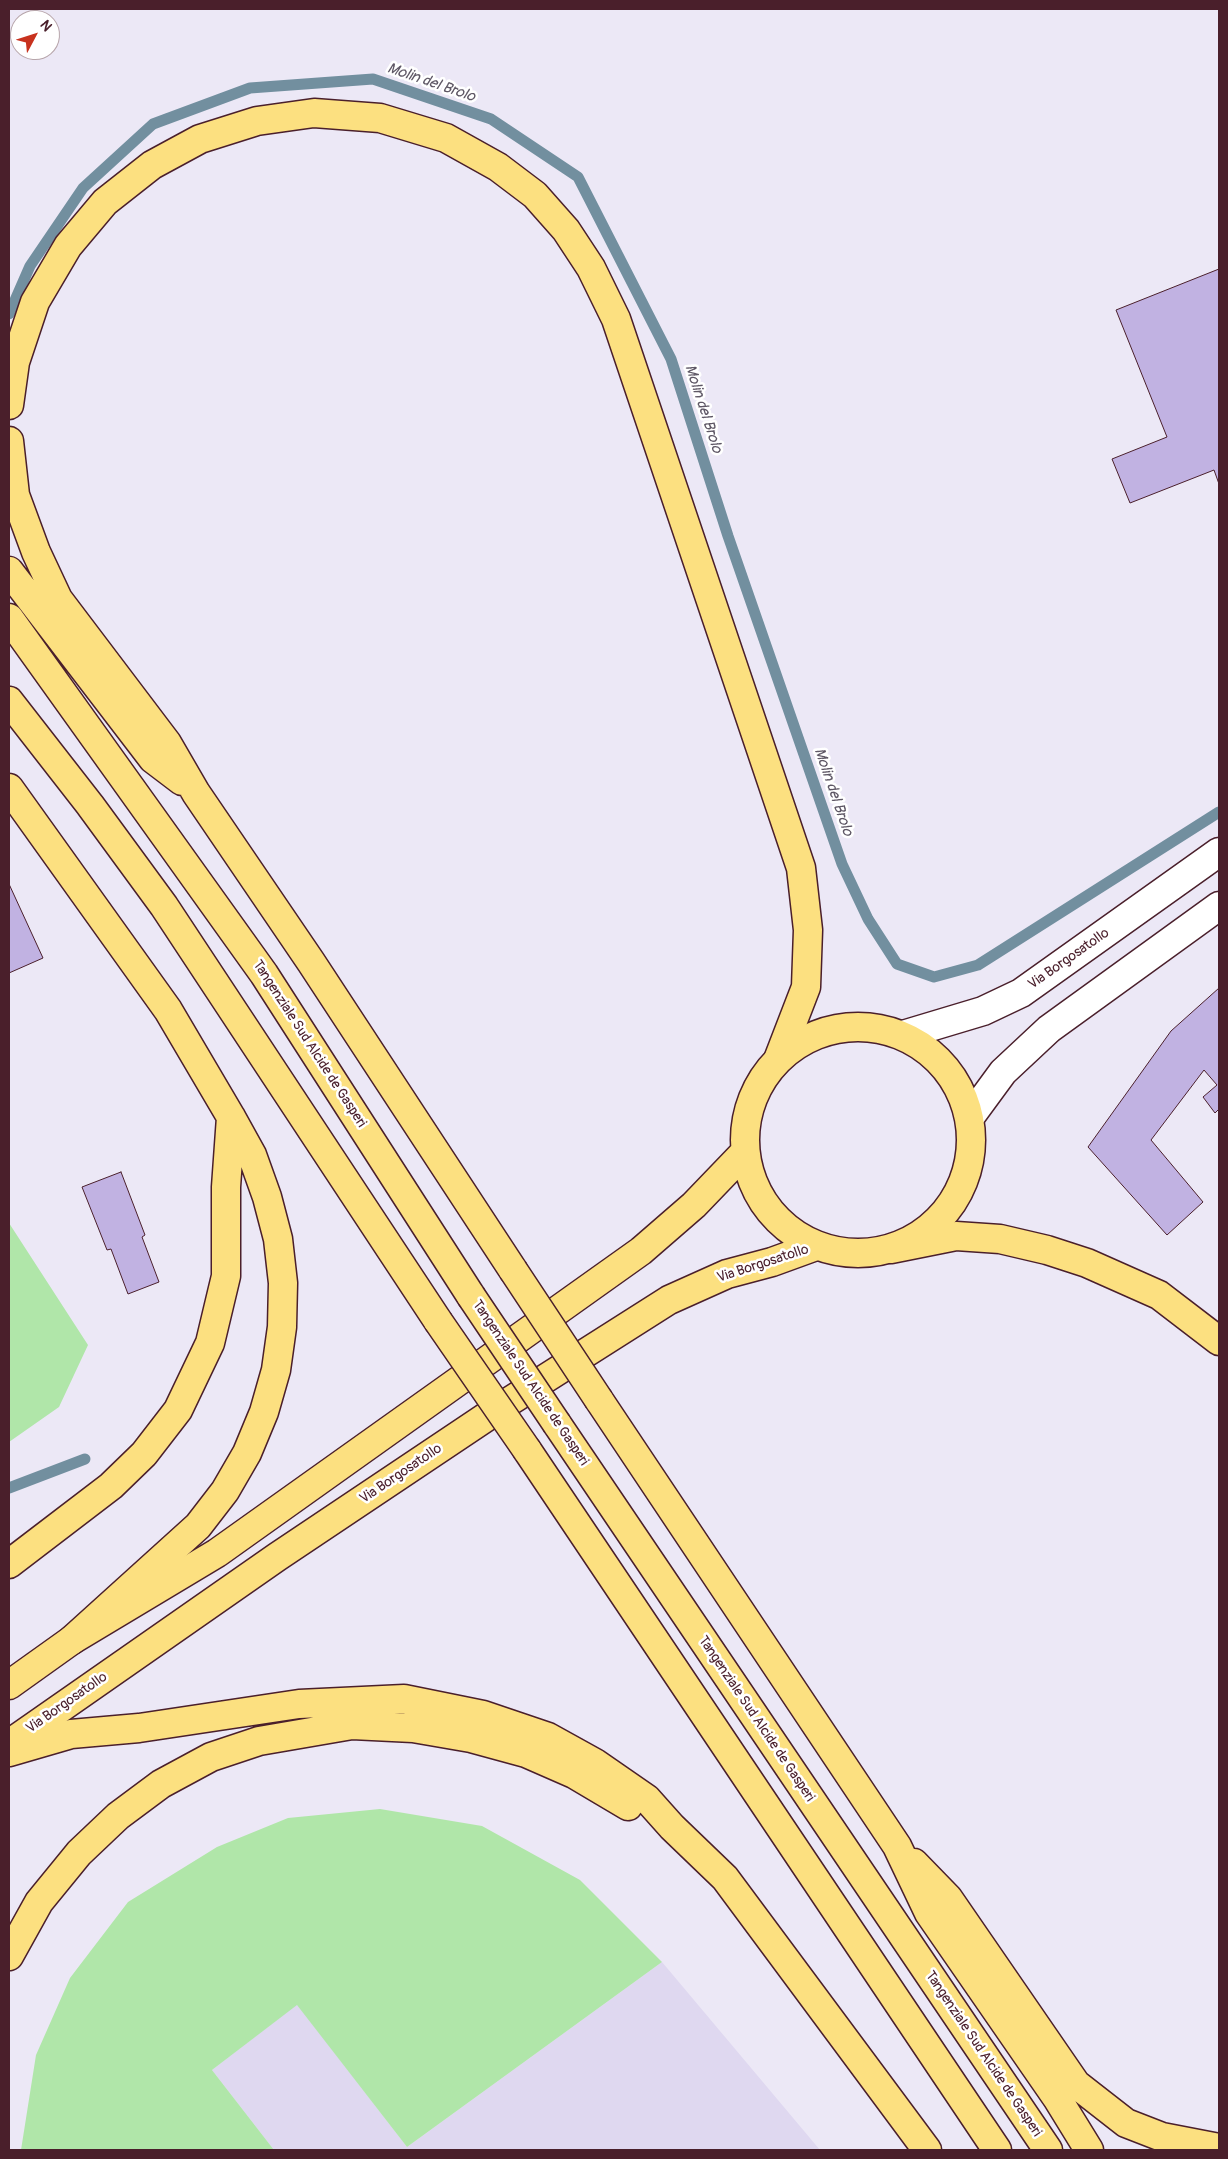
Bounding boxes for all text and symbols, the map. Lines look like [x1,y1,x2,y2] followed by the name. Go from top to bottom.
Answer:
[10,10,60,60] north arrow
[37,17,56,35] text: N
[385,60,477,106] water label: Molin del Brolo
[680,363,726,455] water label: Molin del Brolo
[810,746,856,838] water label: Molin del Brolo
[1025,925,1113,993] street label: Via Borgosatollo
[249,957,369,1131] street label: Tangenziale Sud Alcide de Gasperi
[715,1241,811,1287] street label: Via Borgosatollo
[468,1297,592,1469] street label: Tangenziale Sud Alcide de Gasperi
[357,1440,445,1508] street label: Via Borgosatollo
[694,1633,818,1805] street label: Tangenziale Sud Alcide de Gasperi
[23,1669,111,1737] street label: Via Borgosatollo
[921,1968,1045,2140] street label: Tangenziale Sud Alcide de Gasperi

